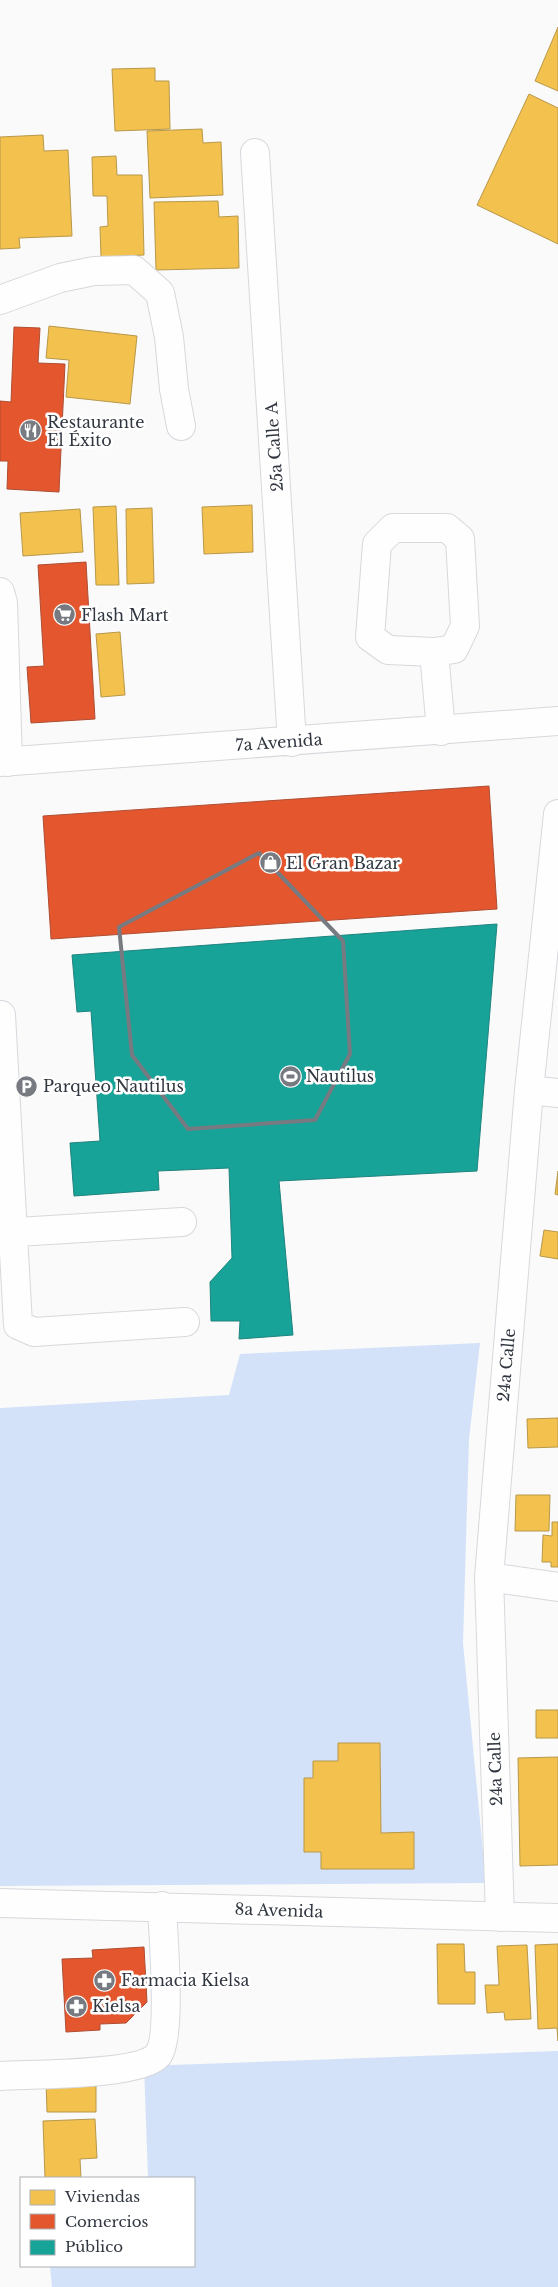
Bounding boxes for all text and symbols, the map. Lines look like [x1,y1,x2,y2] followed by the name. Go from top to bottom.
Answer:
[261,401,287,492] street label: 25a Calle A
[47,412,144,450] place label: Restaurante El Éxito
[19,419,43,443] restaurant icon: Restaurante El Éxito
[53,603,77,627] supermarket icon: Flash Mart
[81,605,169,625] place label: Flash Mart
[235,729,323,755] street label: 7a Avenida
[258,851,282,875] shop icon: El Gran Bazar
[286,853,400,873] place label: El Gran Bazar
[278,1064,302,1088] sports icon: Nautilus
[306,1066,374,1086] place label: Nautilus
[15,1074,39,1098] parking icon: Parqueo Nautilus
[43,1076,184,1096] place label: Parqueo Nautilus
[493,1327,519,1403] street label: 24a Calle
[484,1732,506,1806] street label: 24a Calle
[234,1898,324,1922] street label: 8a Avenida
[93,1968,117,1992] pharmacy icon: Farmacia Kielsa
[121,1970,250,1990] place label: Farmacia Kielsa
[64,1994,88,2018] pharmacy icon: Kielsa
[92,1996,141,2016] place label: Kielsa
[20,2177,195,2267] legend
[64,2187,140,2206] text: Viviendas
[65,2212,148,2231] text: Comercios
[65,2237,123,2256] text: Público

